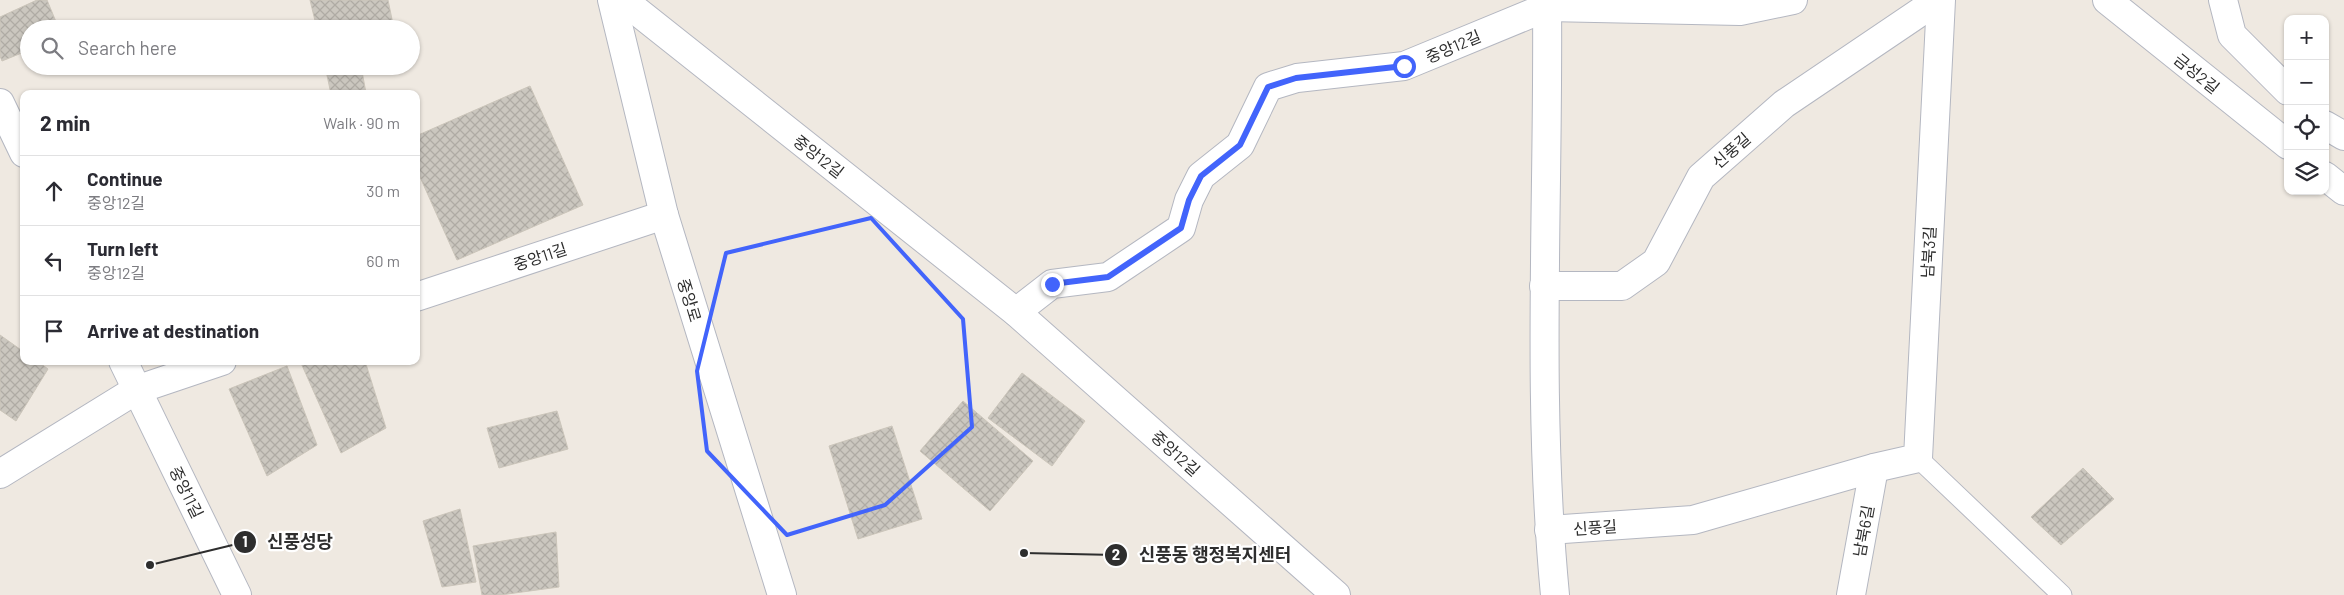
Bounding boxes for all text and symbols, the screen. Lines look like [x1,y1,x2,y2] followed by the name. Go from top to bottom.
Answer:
[2284,15,2329,195] map controls
[2284,15,2329,60] button: +
[20,20,420,75] search box
[1422,26,1484,66] street label: 중앙12길
[38,34,66,62] icon: search
[78,36,177,59] text: Search here
[2171,49,2223,97] street label: 금성2길
[1393,55,1416,78] route start
[2284,60,2329,105] button: −
[2284,105,2329,150] button: locate
[40,110,90,135] text: 2 min
[323,113,400,132] text: Walk · 90 m
[1708,128,1754,172] street label: 신풍길
[790,131,848,181] street label: 중앙12길
[2284,150,2329,195] button: layers
[87,167,163,190] text: Continue
[40,177,68,205] icon: ahead
[366,181,400,200] text: 30 m
[87,193,145,212] text: 중앙12길
[1917,225,1939,279] street label: 남북3길
[87,237,158,260] text: Turn left
[511,238,569,274] street label: 중앙11길
[40,247,68,275] icon: left
[366,251,400,270] text: 60 m
[87,263,145,282] text: 중앙12길
[1041,273,1064,296] route end
[674,276,706,324] street label: 중앙로
[40,317,68,345] icon: arrive
[87,319,259,342] text: Arrive at destination
[1148,426,1204,480] street label: 중앙12길
[166,463,208,521] street label: 중앙11길
[1849,504,1877,558] street label: 남북6길
[1572,516,1618,538] street label: 신풍길
[232,526,344,559] callout: 신풍성당
[267,530,333,552] text: 신풍성당
[242,532,248,550] text: 1
[1104,539,1301,572] callout: 신풍동 행정복지센터
[1139,543,1291,565] text: 신풍동 행정복지센터
[1112,545,1120,563] text: 2

